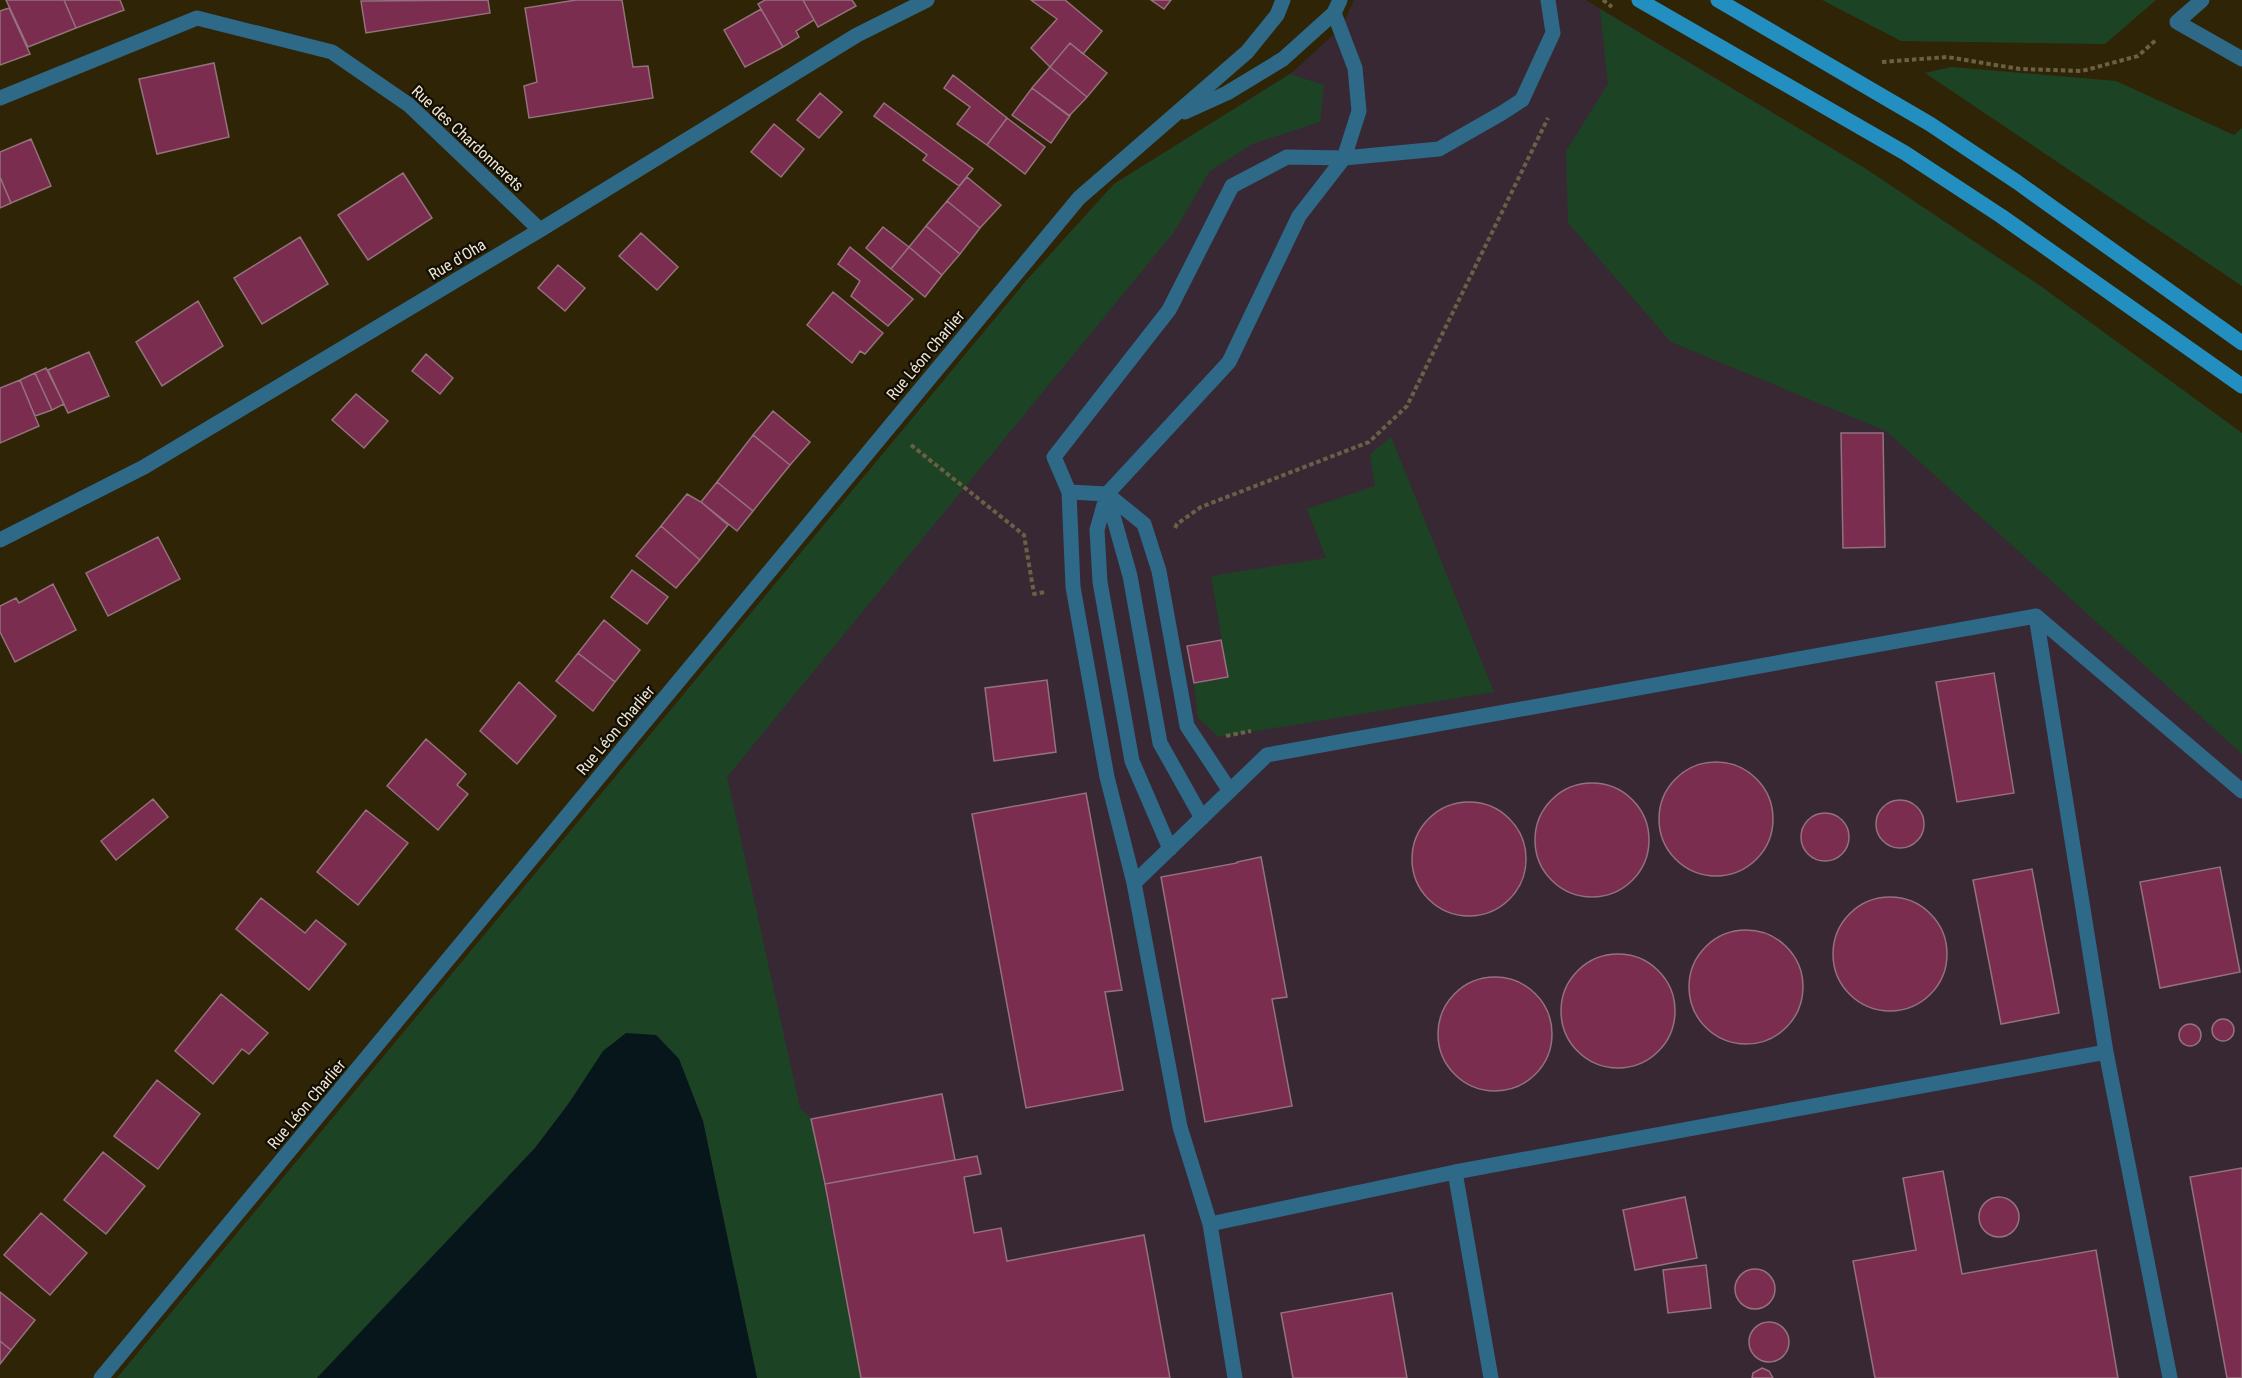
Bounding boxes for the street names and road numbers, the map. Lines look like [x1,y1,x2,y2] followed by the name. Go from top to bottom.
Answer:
[408,82,528,195] street label: Rue des Chardonnerets
[425,235,489,284] street label: Rue d'Oha
[882,307,968,404] street label: Rue Léon Charlier
[572,682,658,779] street label: Rue Léon Charlier
[263,1056,349,1153] street label: Rue Léon Charlier

